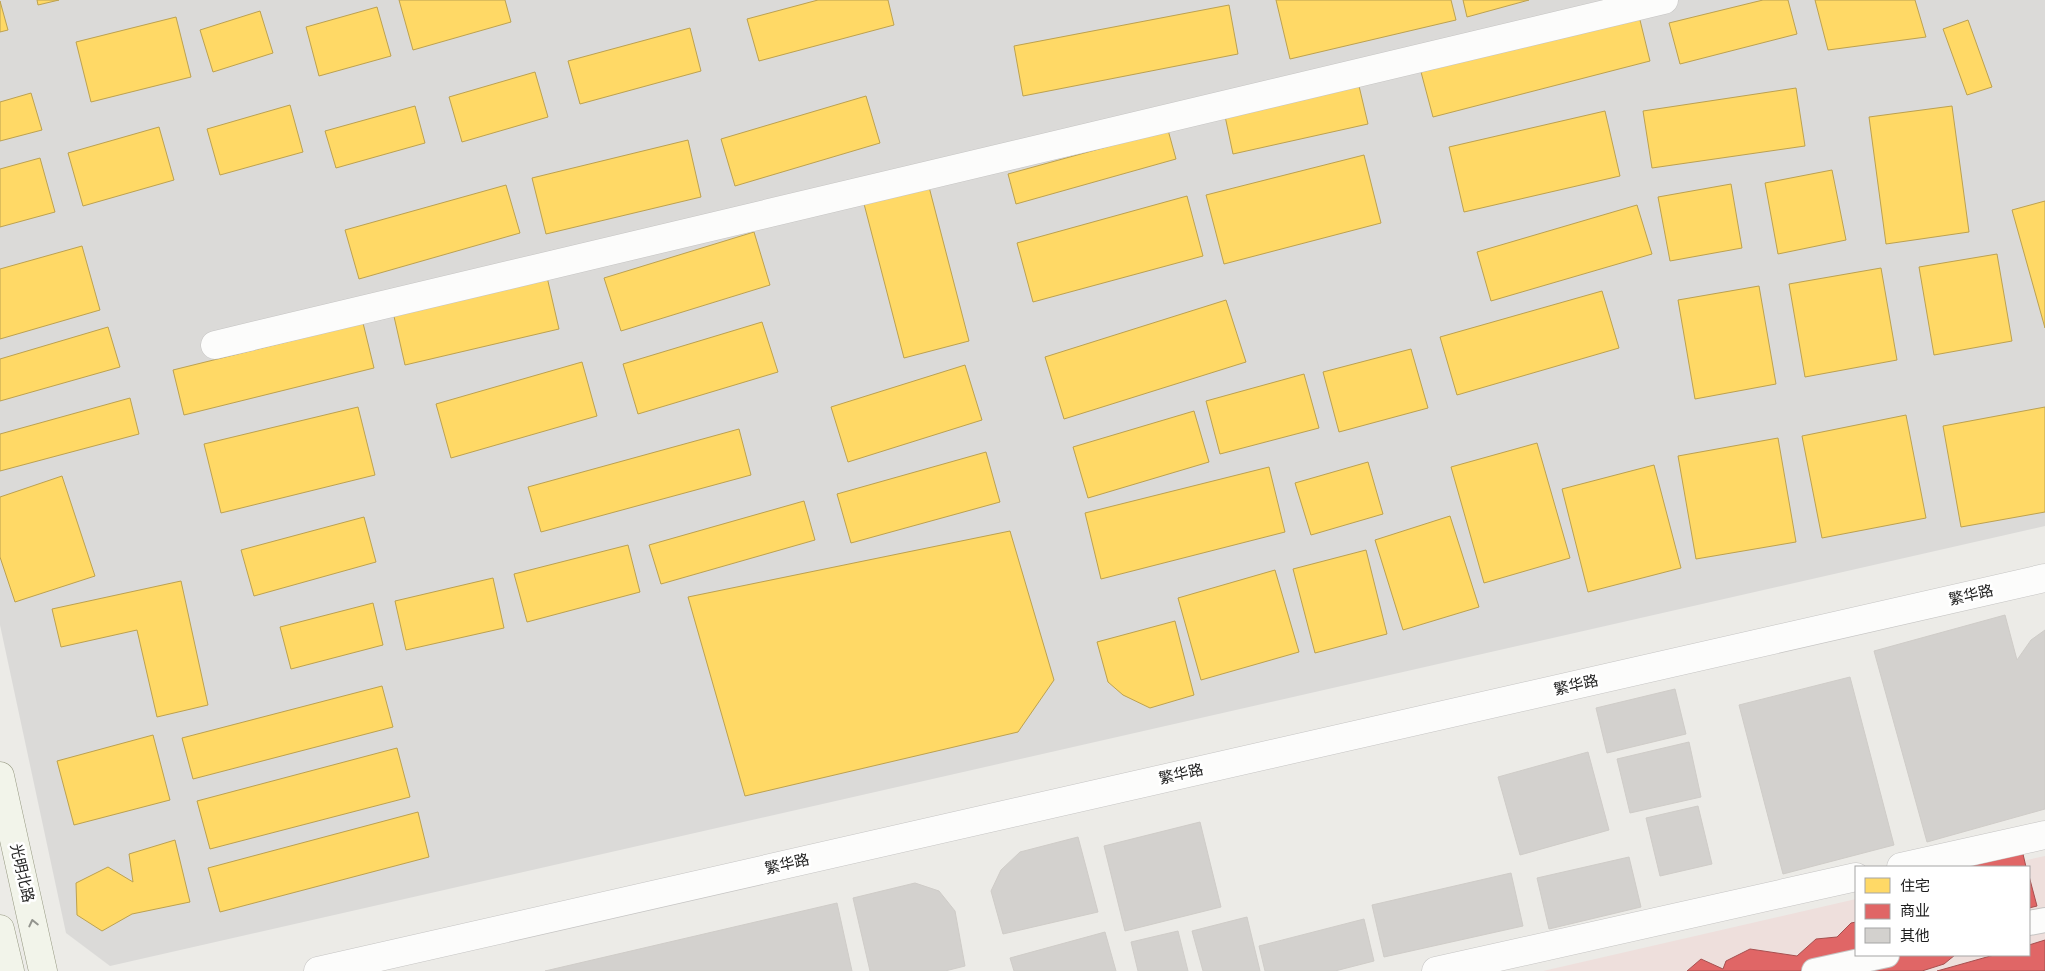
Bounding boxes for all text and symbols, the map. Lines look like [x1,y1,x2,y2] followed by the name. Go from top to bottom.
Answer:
[1947,580,1995,609] street label: 繁华路
[1552,670,1600,699] street label: 繁华路
[1157,759,1205,788] street label: 繁华路
[6,842,38,904] street label: 光明北路
[763,849,811,878] street label: 繁华路
[1855,866,2030,956] legend
[1900,876,1930,895] text: 住宅
[1900,901,1930,920] text: 商业
[28,919,39,928] one-way arrow
[1900,926,1930,945] text: 其他

